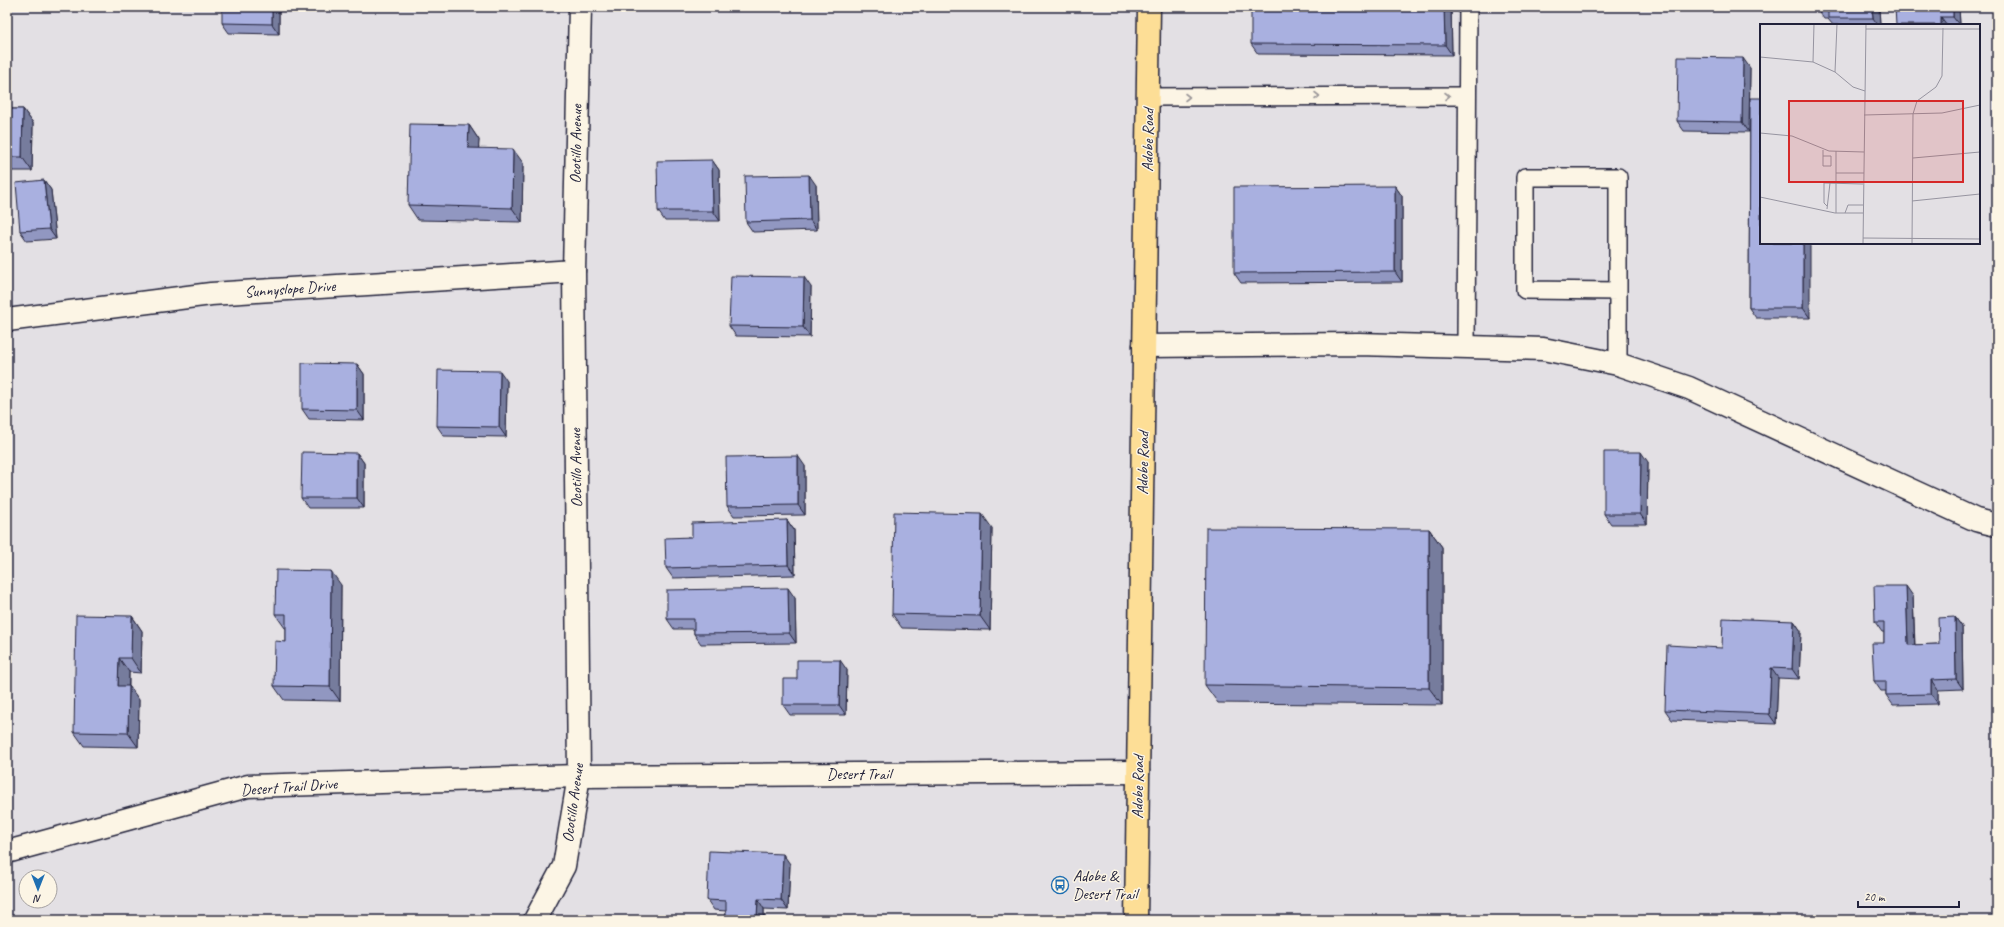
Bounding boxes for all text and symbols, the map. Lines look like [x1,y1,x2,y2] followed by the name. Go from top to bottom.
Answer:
[1760,24,1980,244] inset map
[1314,92,1320,100] one-way arrow
[1444,92,1450,100] one-way arrow
[1184,93,1190,101] one-way arrow
[565,102,587,184] street label: Ocotillo Avenue
[1137,105,1159,172] street label: Adobe Road
[244,276,338,302] street label: Sunnyslope Drive
[565,426,587,508] street label: Ocotillo Avenue
[1132,428,1154,495] street label: Adobe Road
[1127,752,1149,819] street label: Adobe Road
[558,761,589,844] street label: Ocotillo Avenue
[827,764,894,784] street label: Desert Trail
[240,774,340,800] street label: Desert Trail Drive
[1073,866,1141,904] place label: Adobe & Desert Trail
[18,869,58,909] north arrow
[1050,875,1070,895] bus stop icon: Adobe & Desert Trail
[1858,883,1959,909] scale bar
[1864,889,1886,905] text: 20 m
[32,892,41,906] text: N

